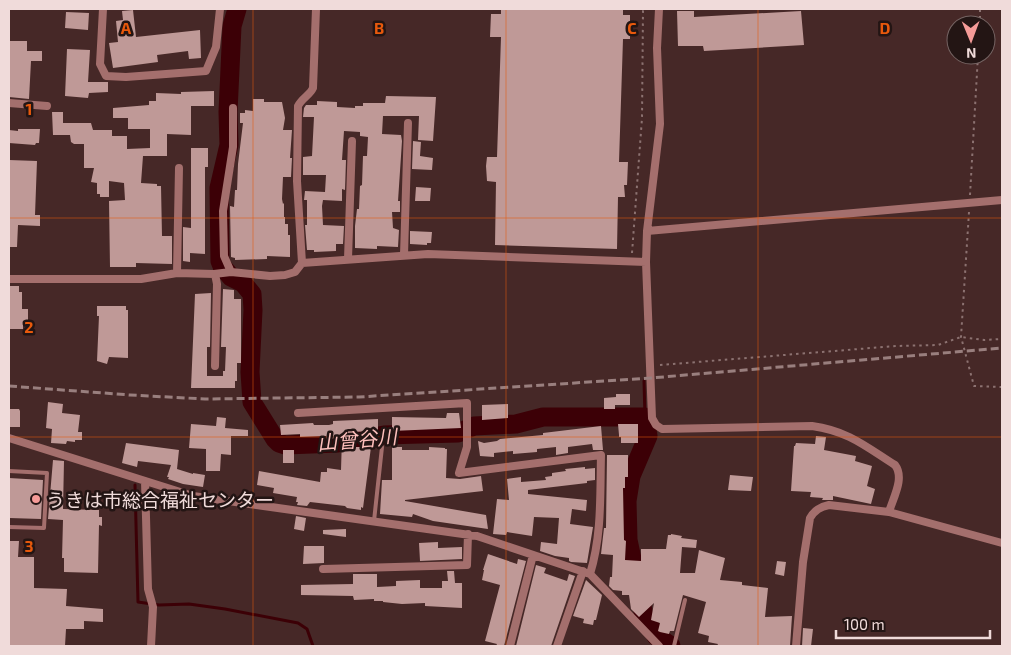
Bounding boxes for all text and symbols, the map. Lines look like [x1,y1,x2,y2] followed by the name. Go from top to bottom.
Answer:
[946,15,996,65] north arrow
[121,18,132,37] text: A
[374,18,384,37] text: B
[627,18,637,37] text: C
[880,18,891,37] text: D
[966,45,976,62] text: N
[26,99,32,118] text: 1
[24,317,34,336] text: 2
[316,423,400,454] water label: 山曾谷川
[46,488,274,511] place label: うきは市総合福祉センター
[30,493,42,505] marker: うきは市総合福祉センター
[24,536,34,555] text: 3
[836,608,990,640] scale bar
[844,615,885,633] text: 100 m

